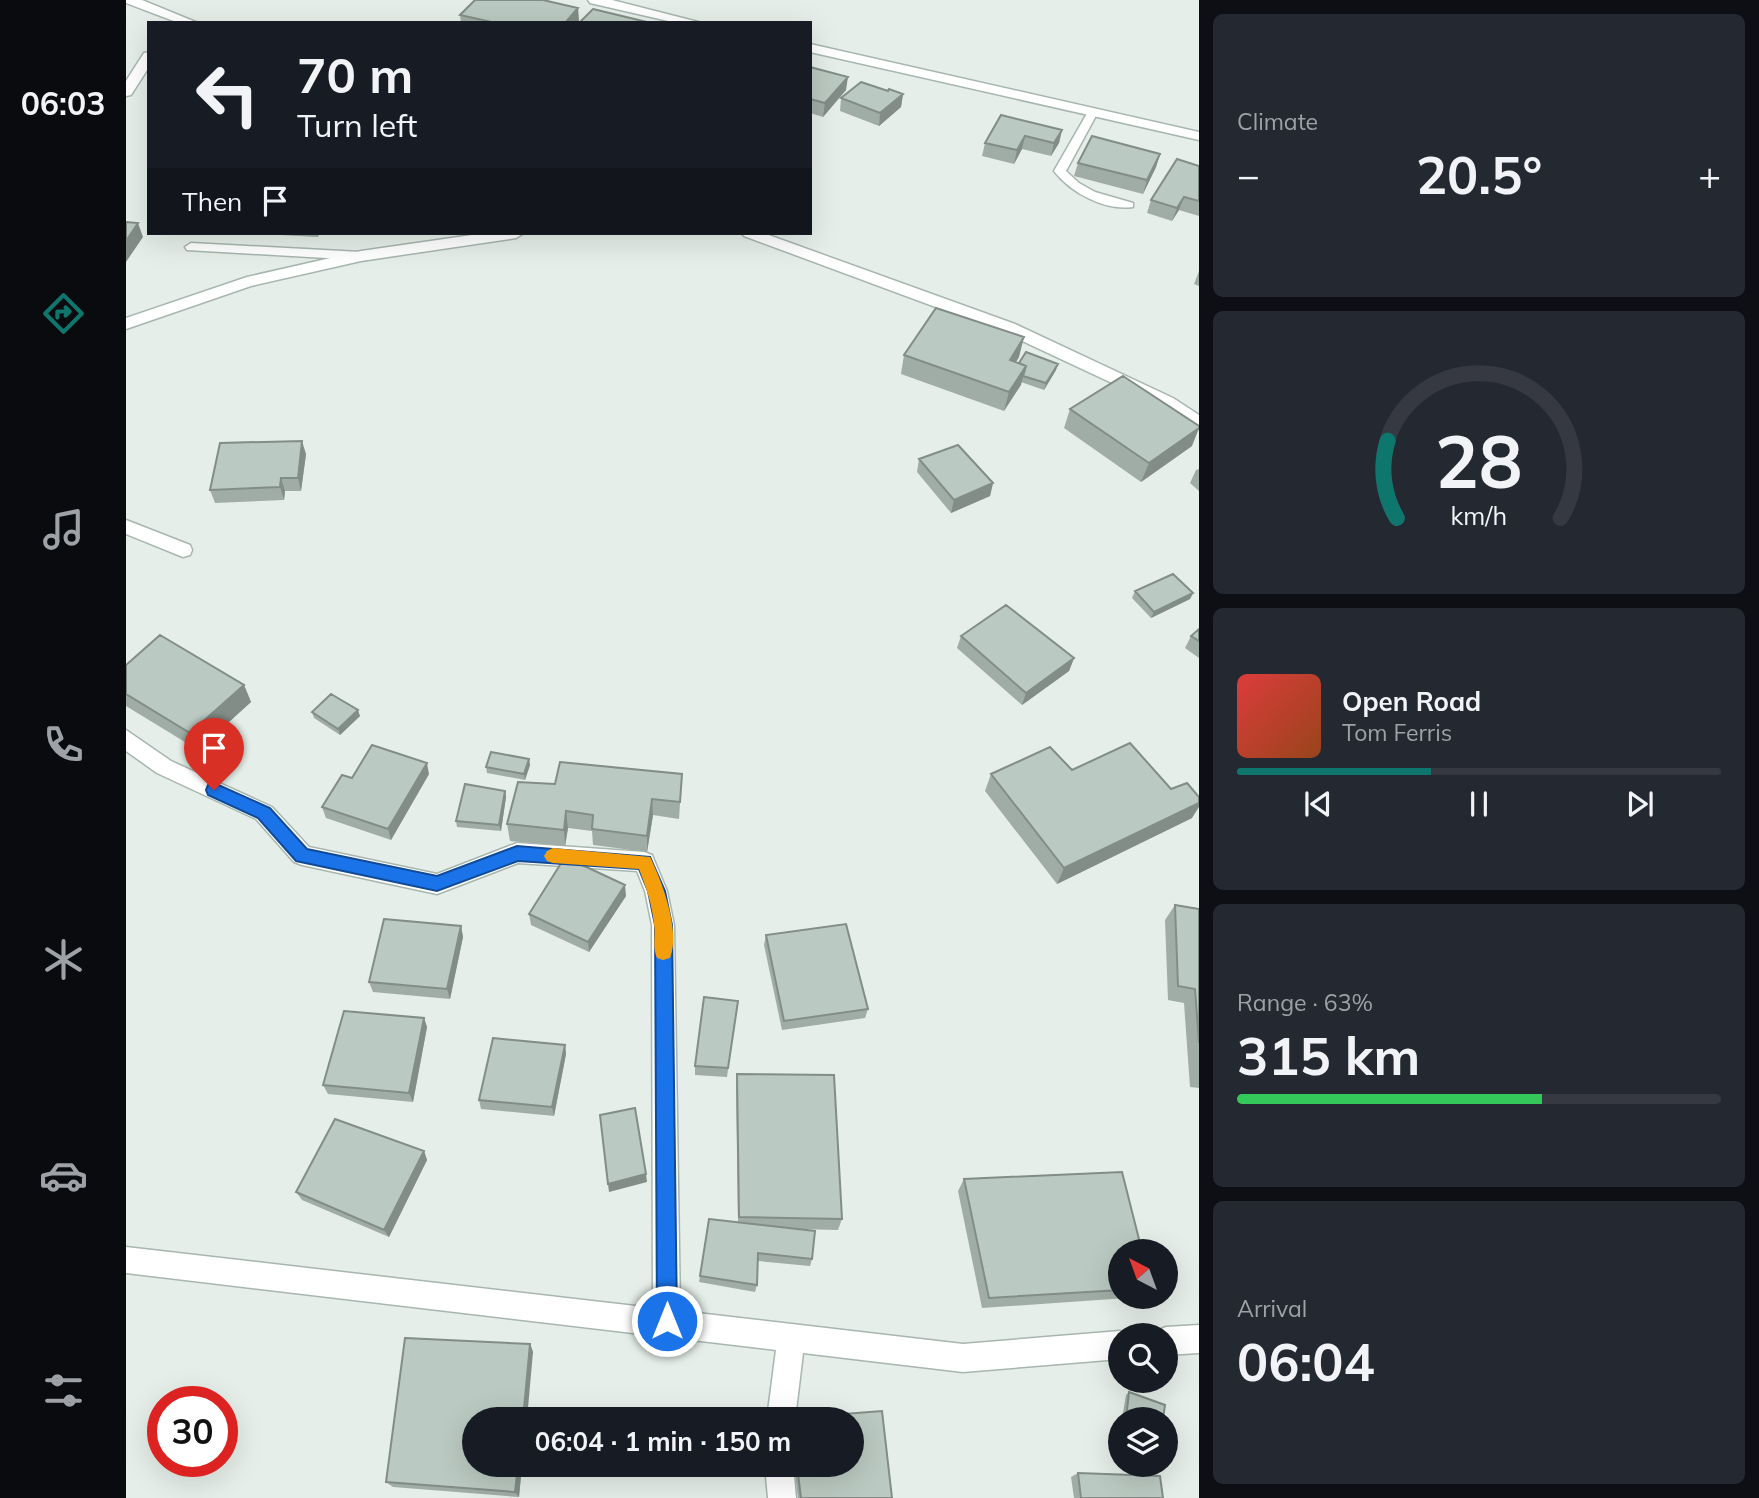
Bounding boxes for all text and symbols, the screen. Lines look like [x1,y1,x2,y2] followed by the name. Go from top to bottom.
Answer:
[297,44,413,105] text: 70 m
[182,49,273,140] icon: left
[21,83,105,123] text: 06:03
[297,105,417,145] text: Turn left
[1237,107,1318,136] text: Climate
[1416,142,1542,207] text: 20.5°
[1237,151,1260,199] text: −
[1698,151,1721,199] text: +
[256,182,294,220] icon: arrive
[182,185,242,218] text: Then
[39,289,88,338] icon: directions
[1435,416,1523,507] text: 28
[1451,500,1507,531] text: km/h
[39,505,88,554] icon: music
[1342,685,1481,718] text: Open Road
[184,718,244,790] pin
[1342,718,1452,747] text: Tom Ferris
[39,720,88,769] icon: phone
[195,729,233,767] icon: arrive
[1299,785,1337,823] icon: previous
[1460,785,1498,823] icon: pause
[1621,785,1659,823] icon: next
[39,935,88,984] icon: climate
[1237,988,1373,1017] text: Range · 63%
[1237,1023,1420,1088] text: 315 km
[39,1151,88,1200] icon: car
[1108,1239,1178,1309] north arrow
[1108,1239,1178,1477] map controls
[630,1284,704,1358] position arrow
[1237,1294,1307,1323] text: Arrival
[1108,1323,1178,1393] button: search
[1237,1329,1375,1394] text: 06:04
[39,1366,88,1415] icon: filters
[147,1386,238,1477] speed limit sign: 30
[1108,1407,1178,1477] button: layers
[535,1425,791,1458] text: 06:04 · 1 min · 150 m

